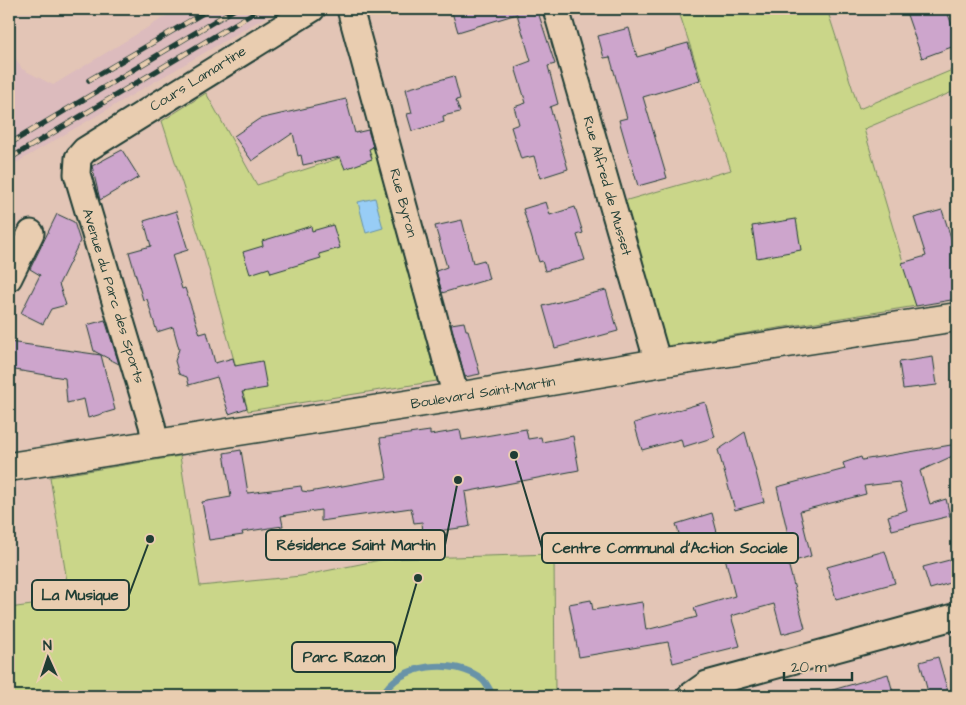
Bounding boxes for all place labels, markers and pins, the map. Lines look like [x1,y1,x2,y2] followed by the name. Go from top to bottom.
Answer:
[266,530,445,560] callout: Résidence Saint Martin
[542,533,798,563] callout: Centre Communal d'Action Sociale
[32,580,129,610] callout: La Musique
[292,642,395,672] callout: Parc Razon

